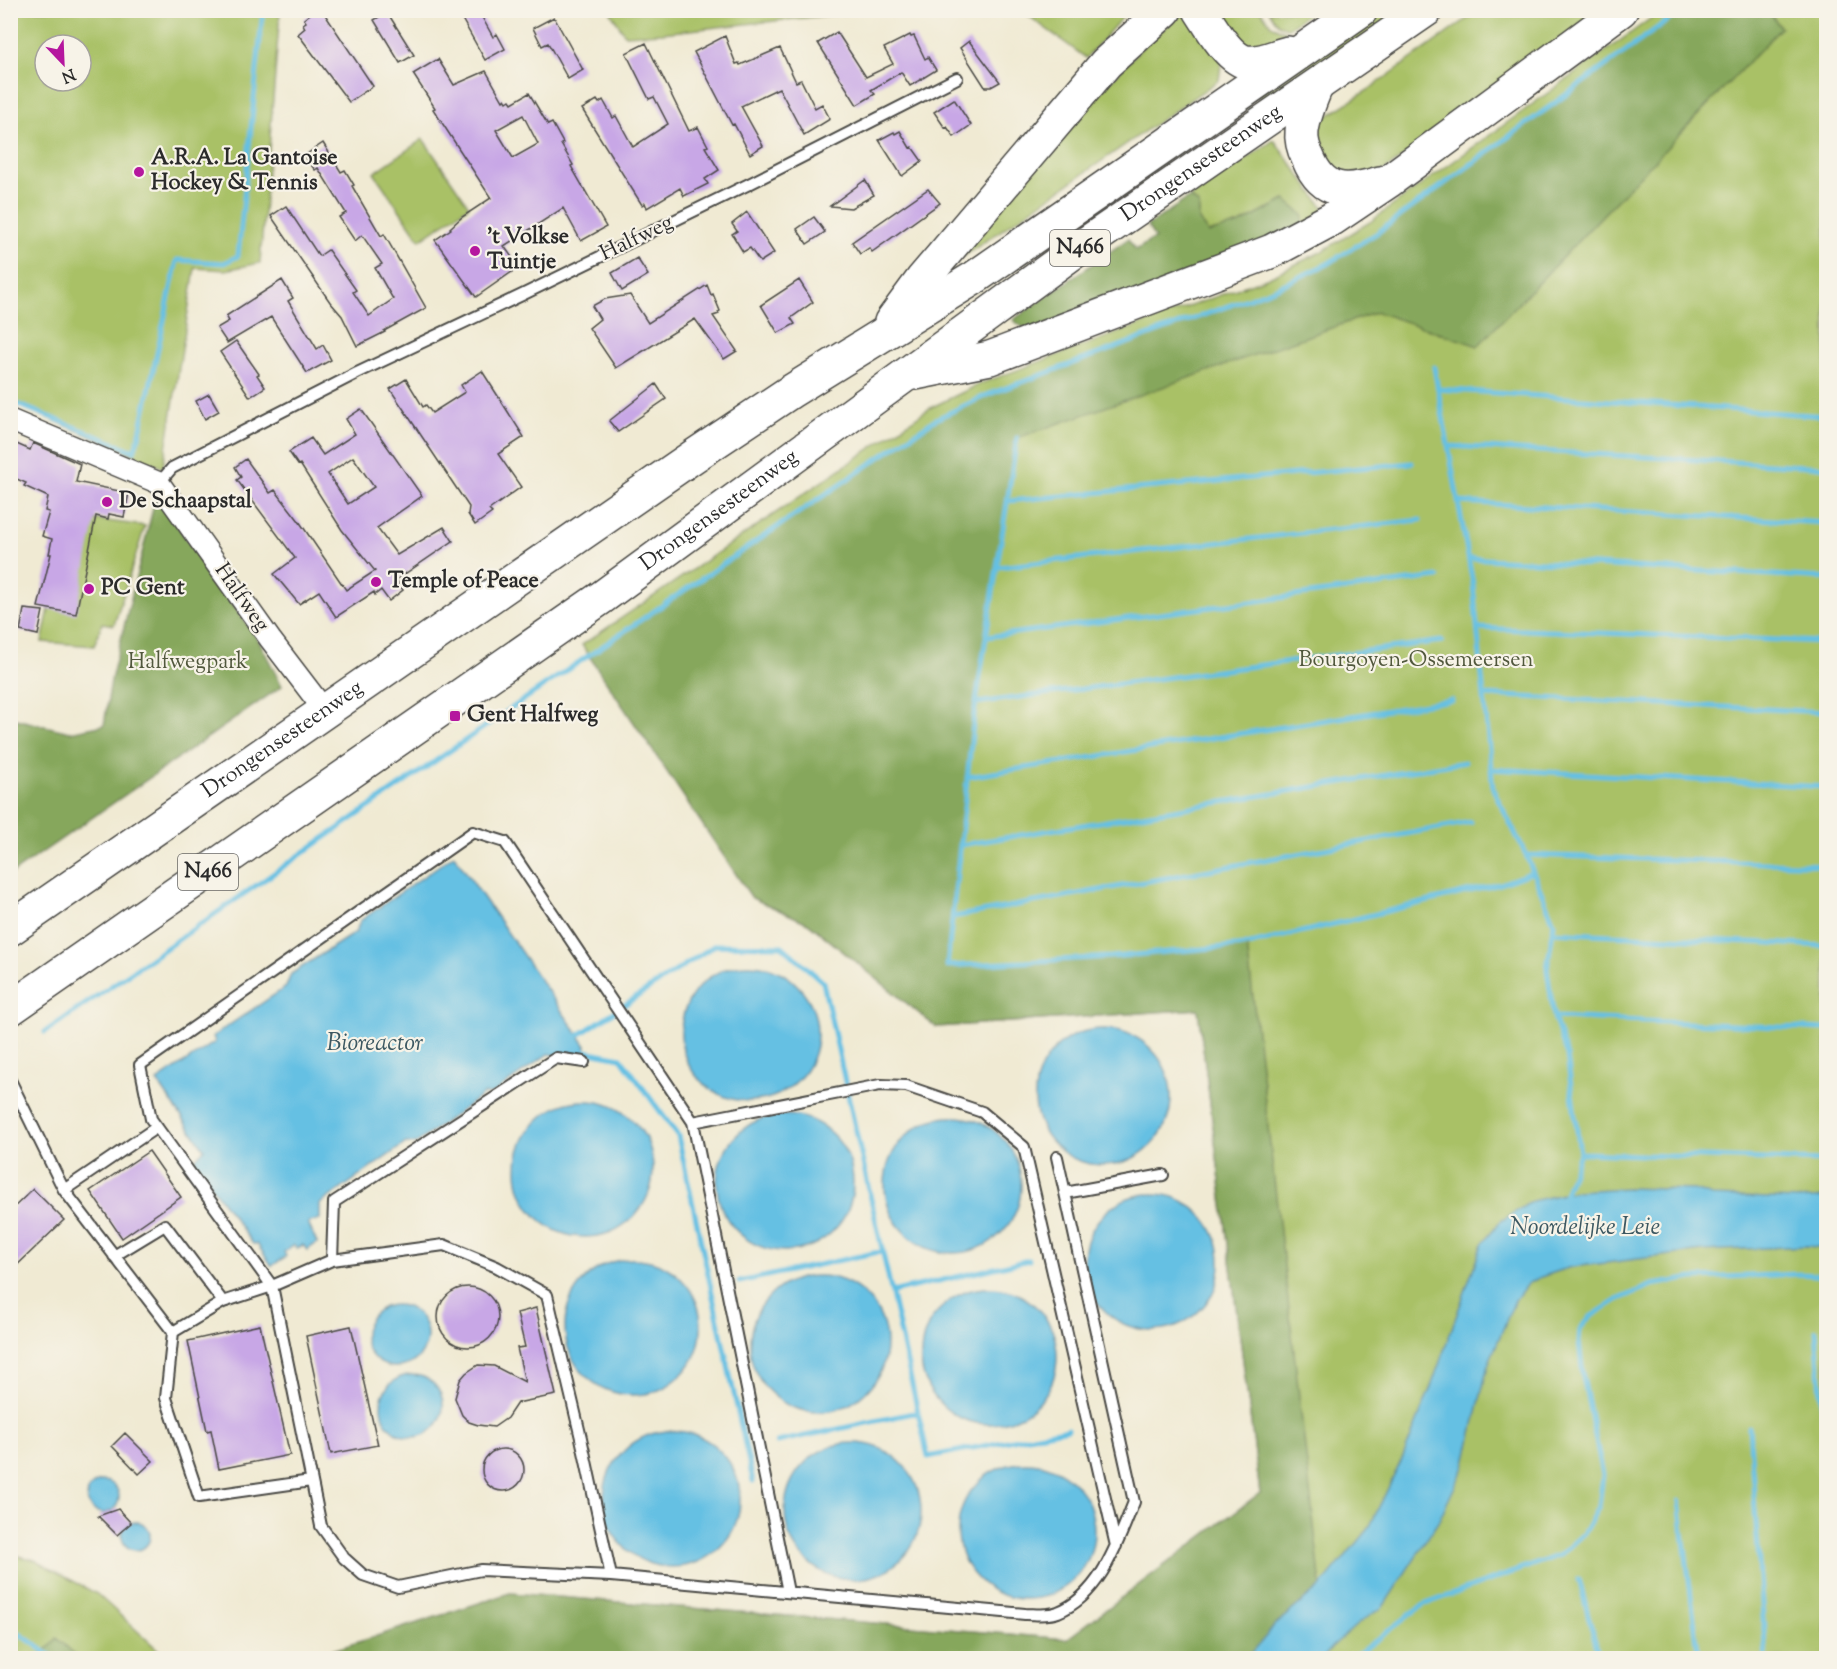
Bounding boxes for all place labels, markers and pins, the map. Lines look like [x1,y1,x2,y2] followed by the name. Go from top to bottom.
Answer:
[151,143,338,200] place label: A.R.A. La Gantoise Hockey & Tennis
[132,165,146,179] marker: A.R.A. La Gantoise Hockey & Tennis
[487,222,569,279] place label: 't Volkse Tuintje
[468,244,482,258] marker: 't Volkse Tuintje
[119,486,253,518] place label: De Schaapstal
[100,495,114,509] marker: De Schaapstal
[388,566,539,598] place label: Temple of Peace
[101,573,185,605] place label: PC Gent
[369,575,383,589] marker: Temple of Peace
[82,582,96,596] marker: PC Gent
[467,700,599,732] place label: Gent Halfweg
[448,709,462,723] marker: Gent Halfweg

